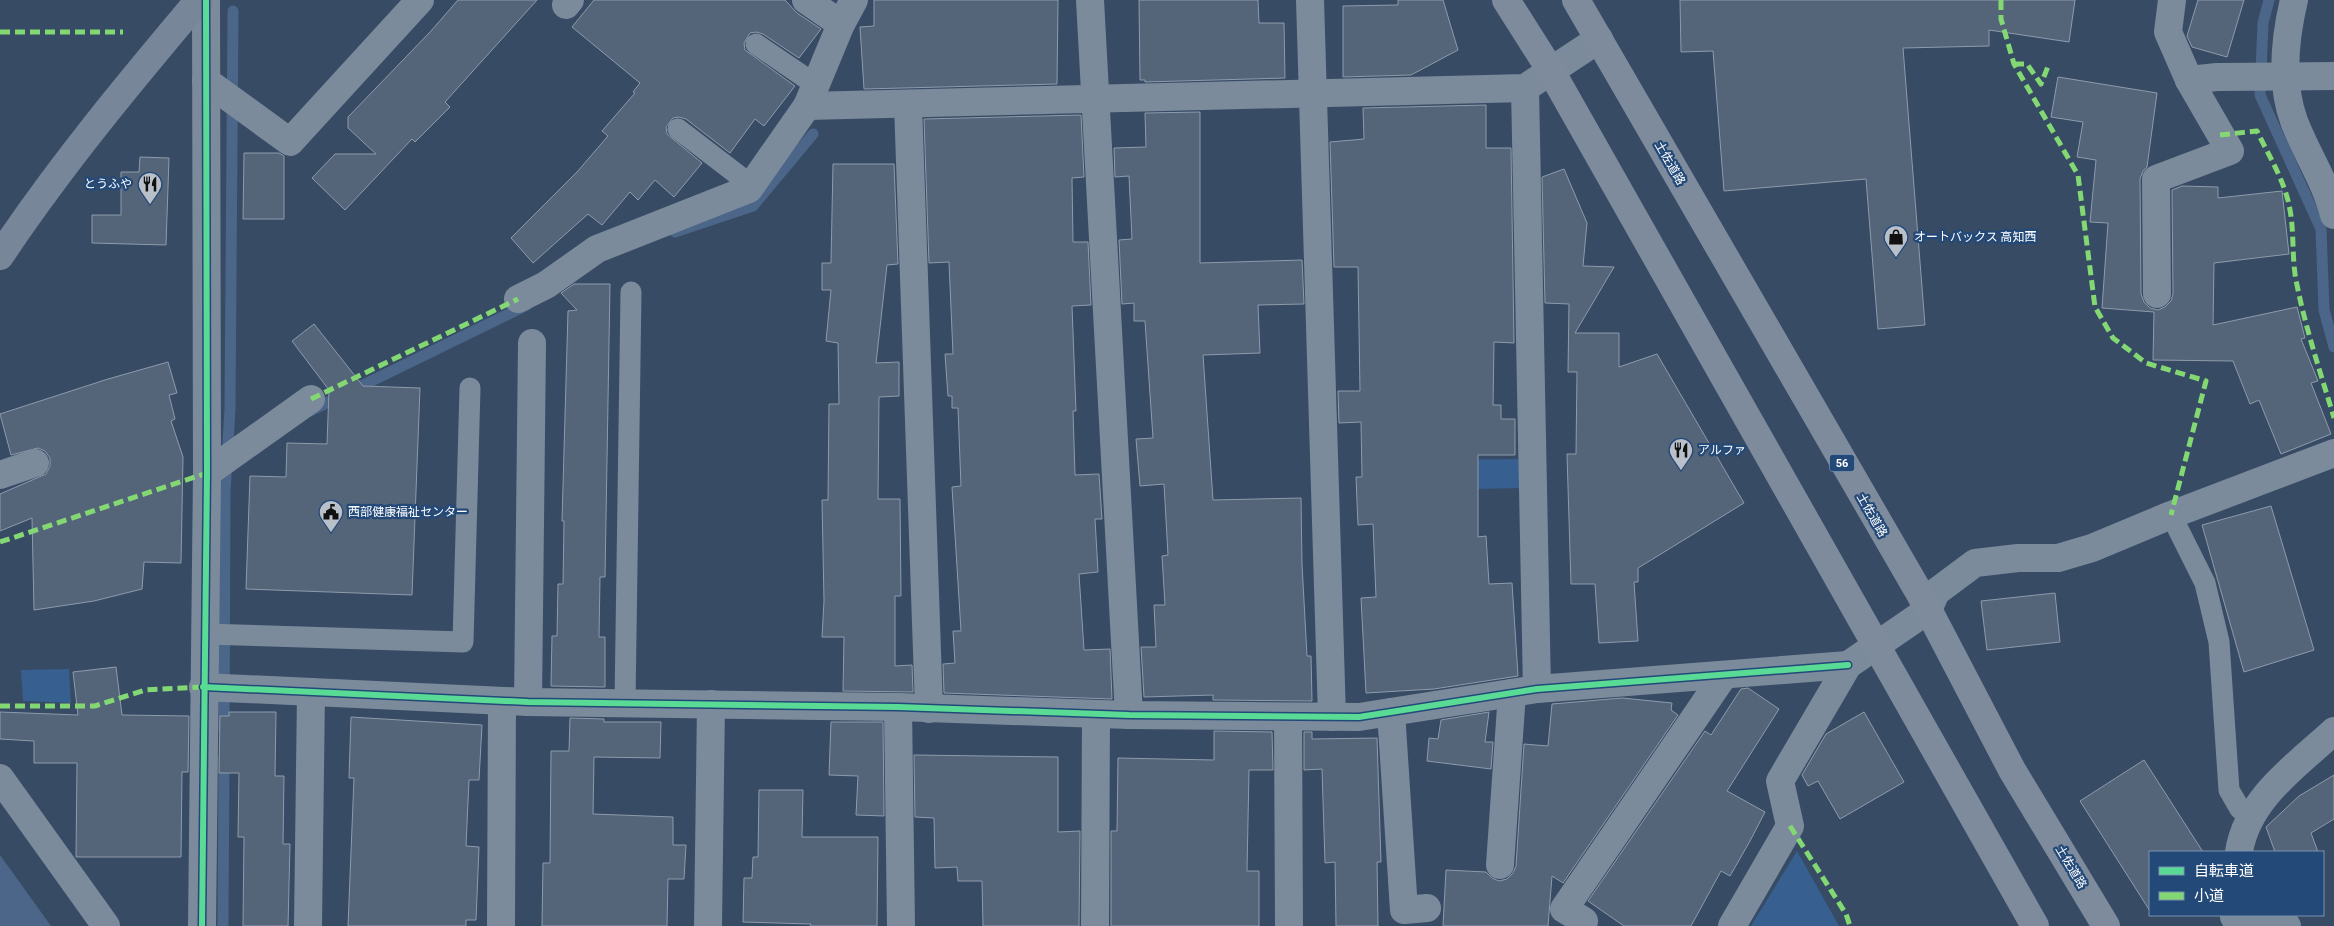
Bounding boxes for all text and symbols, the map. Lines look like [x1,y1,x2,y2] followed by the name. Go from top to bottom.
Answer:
[1652,139,1688,187] street label: 土佐道路
[137,171,163,205] restaurant icon: とうふや
[84,177,132,191] place label: とうふや
[1883,224,1909,258] shop icon: オートバックス 高知西
[1914,230,2037,244] place label: オートバックス 高知西
[1668,437,1694,471] restaurant icon: アルファ
[1698,443,1746,457] place label: アルファ
[1830,454,1854,472] road number: 56
[1854,491,1890,539] street label: 土佐道路
[318,499,344,533] public building icon: 西部健康福祉センター
[348,505,468,519] place label: 西部健康福祉センター
[2053,843,2089,891] street label: 土佐道路
[2149,851,2324,916] legend
[2194,862,2254,880] text: 自転車道
[2194,887,2224,905] text: 小道

